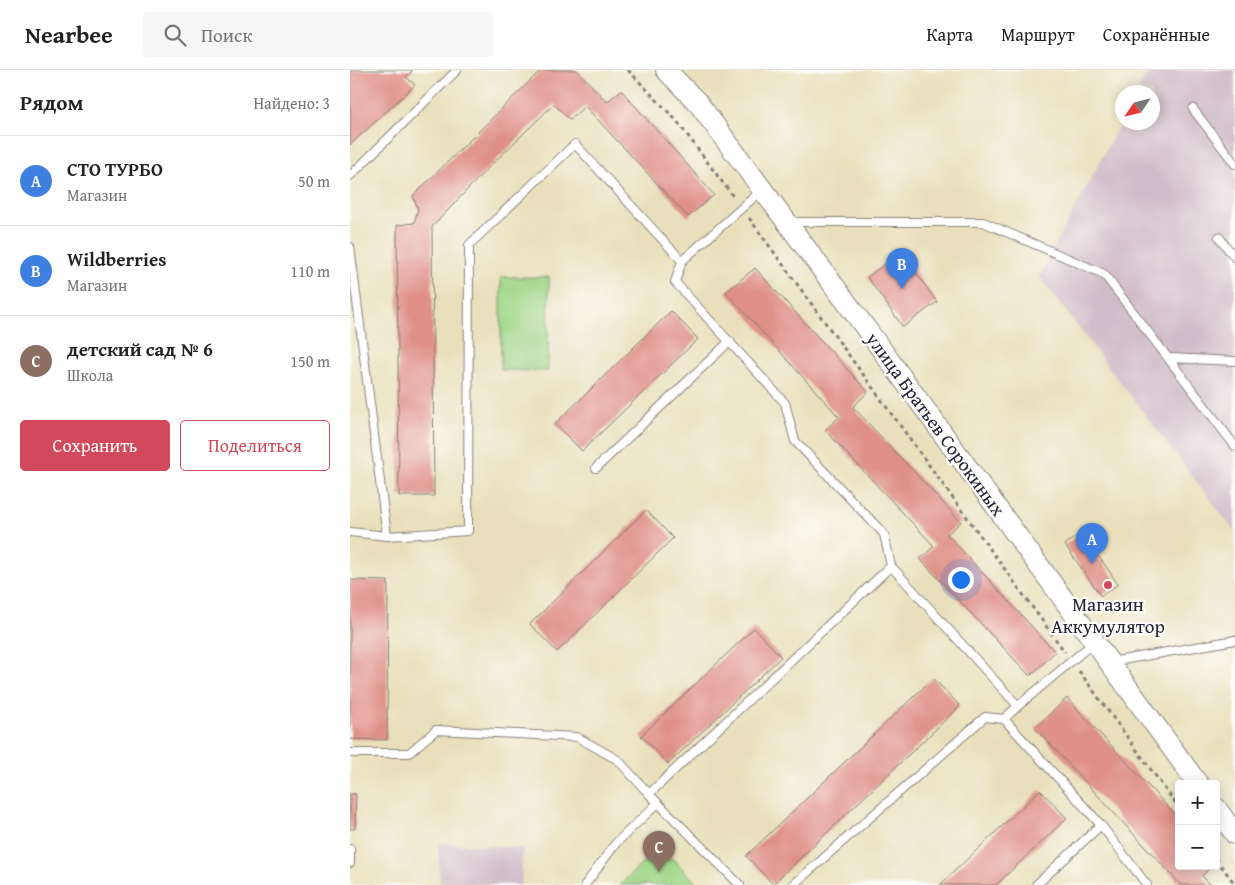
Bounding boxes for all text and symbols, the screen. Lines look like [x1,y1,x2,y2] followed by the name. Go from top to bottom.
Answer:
[143,12,493,57] search box
[25,17,113,52] text: Nearbee
[161,21,189,49] icon: search
[201,21,253,49] text: Поиск
[927,21,973,48] text: Карта
[1001,21,1075,48] text: Маршрут
[1103,21,1210,48] text: Сохранённые
[1115,85,1160,130] north arrow
[20,87,83,118] text: Рядом
[253,91,330,115] text: Найдено: 3
[67,155,163,183] text: СТО ТУРБО
[31,169,41,193] text: A
[298,169,330,193] text: 50 m
[67,183,127,207] text: Магазин
[67,245,166,273] text: Wildberries
[886,248,918,289] pin: B
[31,259,41,283] text: B
[290,259,330,283] text: 110 m
[67,273,127,297] text: Магазин
[859,325,1013,522] street label: улица Братьев Сорокиных
[67,335,213,363] text: детский сад № 6
[31,349,41,373] text: C
[290,349,330,373] text: 150 m
[67,363,113,387] text: Школа
[20,420,170,471] button: Сохранить
[180,420,330,471] button: Поделиться
[1076,523,1108,564] pin: A
[948,567,974,593] your location
[1102,579,1114,591] marker: Магазин Аккумулятор
[1051,590,1165,640] place label: Магазин Аккумулятор
[1175,780,1220,870] map controls
[1175,780,1220,825] button: +
[1175,825,1220,870] button: −
[643,831,675,872] pin: C

